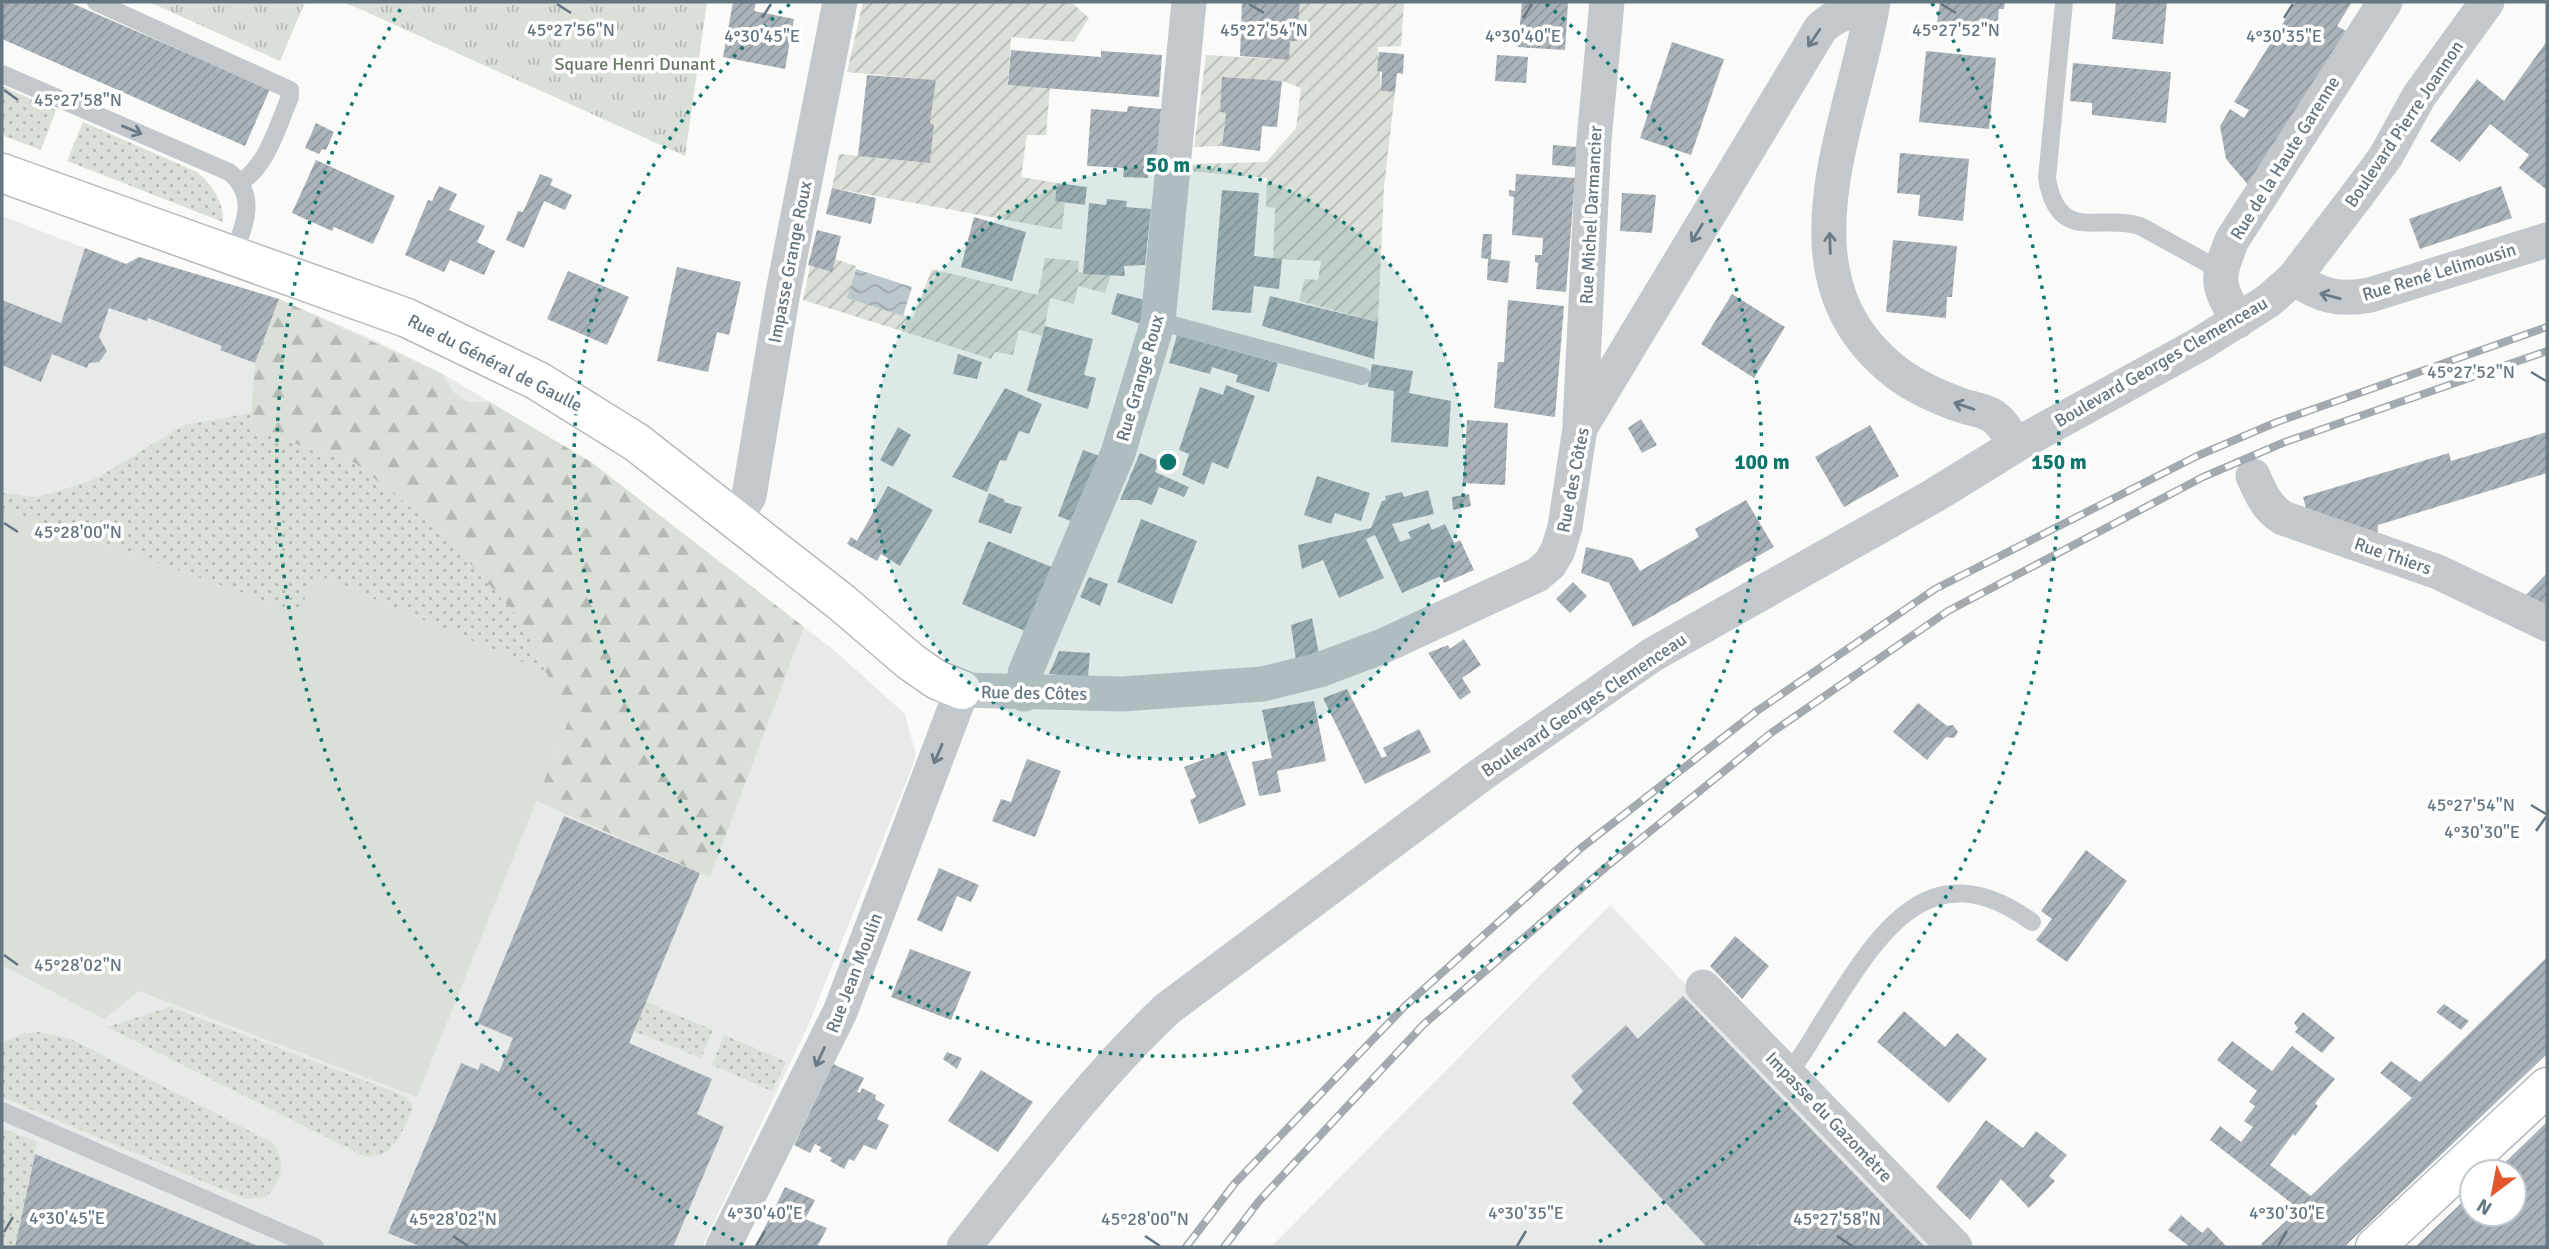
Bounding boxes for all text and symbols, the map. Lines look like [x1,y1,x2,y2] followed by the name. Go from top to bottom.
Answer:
[527,19,615,41] text: 45°27'56"N
[1220,19,1308,41] text: 45°27'54"N
[1912,19,2000,41] text: 45°27'52"N
[724,25,800,47] text: 4°30'45"E
[1485,25,1561,47] text: 4°30'40"E
[2246,25,2322,47] text: 4°30'35"E
[1807,28,1821,47] one-way arrow
[2340,36,2468,212] street label: Boulevard Pierre Joannon
[554,53,716,75] park label: Square Henri Dunant
[2226,72,2344,244] street label: Rue de la Haute Garenne
[34,89,122,111] text: 45°27'58"N
[121,124,142,137] one-way arrow
[1575,125,1607,305] street label: Rue Michel Darmancier
[1146,152,1190,178] text: 50 m
[764,178,817,345] street label: Impasse Grange Roux
[1689,222,1703,242] one-way arrow
[1823,232,1836,255] one-way arrow
[2359,238,2519,306] street label: Rue René Lelimousin
[2319,289,2342,302] one-way arrow
[2050,292,2272,432] street label: Boulevard Georges Clemenceau
[404,309,586,417] street label: Rue du Général de Gaulle
[1111,311,1169,444] street label: Rue Grange Roux
[2427,361,2515,383] text: 45°27'52"N
[1954,399,1976,411] one-way arrow
[1552,425,1594,534] street label: Rue des Côtes
[1734,449,1790,475] text: 100 m
[2031,449,2087,475] text: 150 m
[1156,450,1180,474] centre of rings
[34,521,122,543] text: 45°28'00"N
[2351,533,2435,580] street label: Rue Thiers
[1477,628,1691,782] street label: Boulevard Georges Clemenceau
[981,681,1088,705] street label: Rue des Côtes
[931,742,944,764] one-way arrow
[2427,794,2515,816] text: 45°27'54"N
[2444,821,2520,843] text: 4°30'30"E
[821,910,887,1036] street label: Rue Jean Moulin
[34,954,122,976] text: 45°28'02"N
[813,1046,826,1067] one-way arrow
[1761,1047,1897,1187] street label: Impasse du Gazomètre
[2458,1158,2528,1228] north arrow
[2473,1193,2496,1220] text: N
[727,1202,803,1224] text: 4°30'40"E
[1488,1202,1564,1224] text: 4°30'35"E
[2249,1202,2325,1224] text: 4°30'30"E
[29,1207,105,1229] text: 4°30'45"E
[409,1208,497,1230] text: 45°28'02"N
[1101,1208,1189,1230] text: 45°28'00"N
[1793,1208,1881,1230] text: 45°27'58"N

